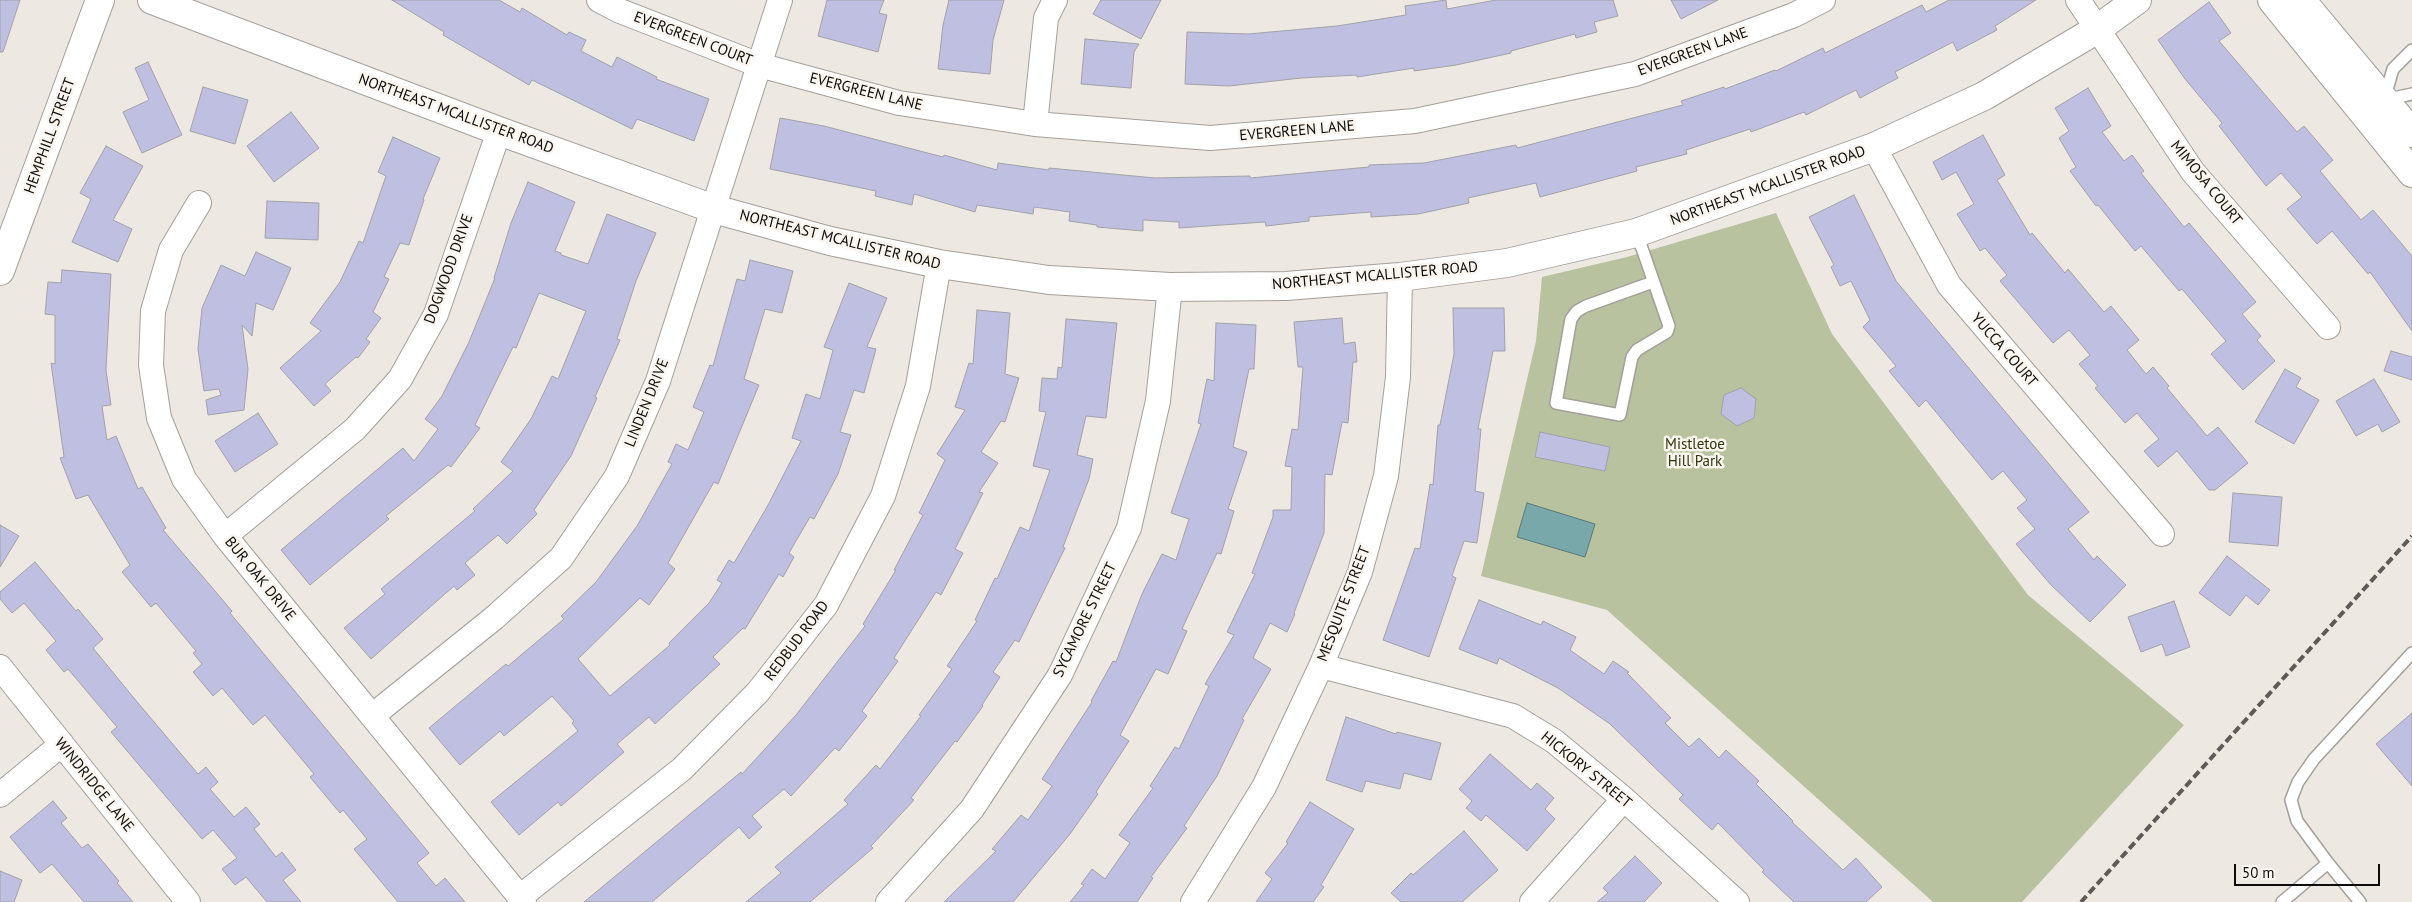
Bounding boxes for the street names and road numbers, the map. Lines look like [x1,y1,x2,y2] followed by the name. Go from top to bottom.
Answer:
[631,8,755,70] street label: EVERGREEN COURT
[1635,24,1751,80] street label: EVERGREEN LANE
[808,69,924,115] street label: EVERGREEN LANE
[356,70,556,158] street label: NORTHEAST MCALLISTER ROAD
[21,76,79,196] street label: HEMPHILL STREET
[1238,117,1356,145] street label: EVERGREEN LANE
[2166,137,2246,229] street label: MIMOSA COURT
[1668,142,1868,230] street label: NORTHEAST MCALLISTER ROAD
[738,206,942,274] street label: NORTHEAST MCALLISTER ROAD
[421,212,477,326] street label: DOGWOOD DRIVE
[1271,258,1479,294] street label: NORTHEAST MCALLISTER ROAD
[1967,309,2041,391] street label: YUCCA COURT
[621,356,673,450] street label: LINDEN DRIVE
[221,533,299,625] street label: BUR OAK DRIVE
[1314,544,1374,664] street label: MESQUITE STREET
[1049,560,1121,680] street label: SYCAMORE STREET
[761,597,833,685] street label: REDBUD ROAD
[1537,728,1635,812] street label: HICKORY STREET
[51,734,137,836] street label: WINDRIDGE LANE

